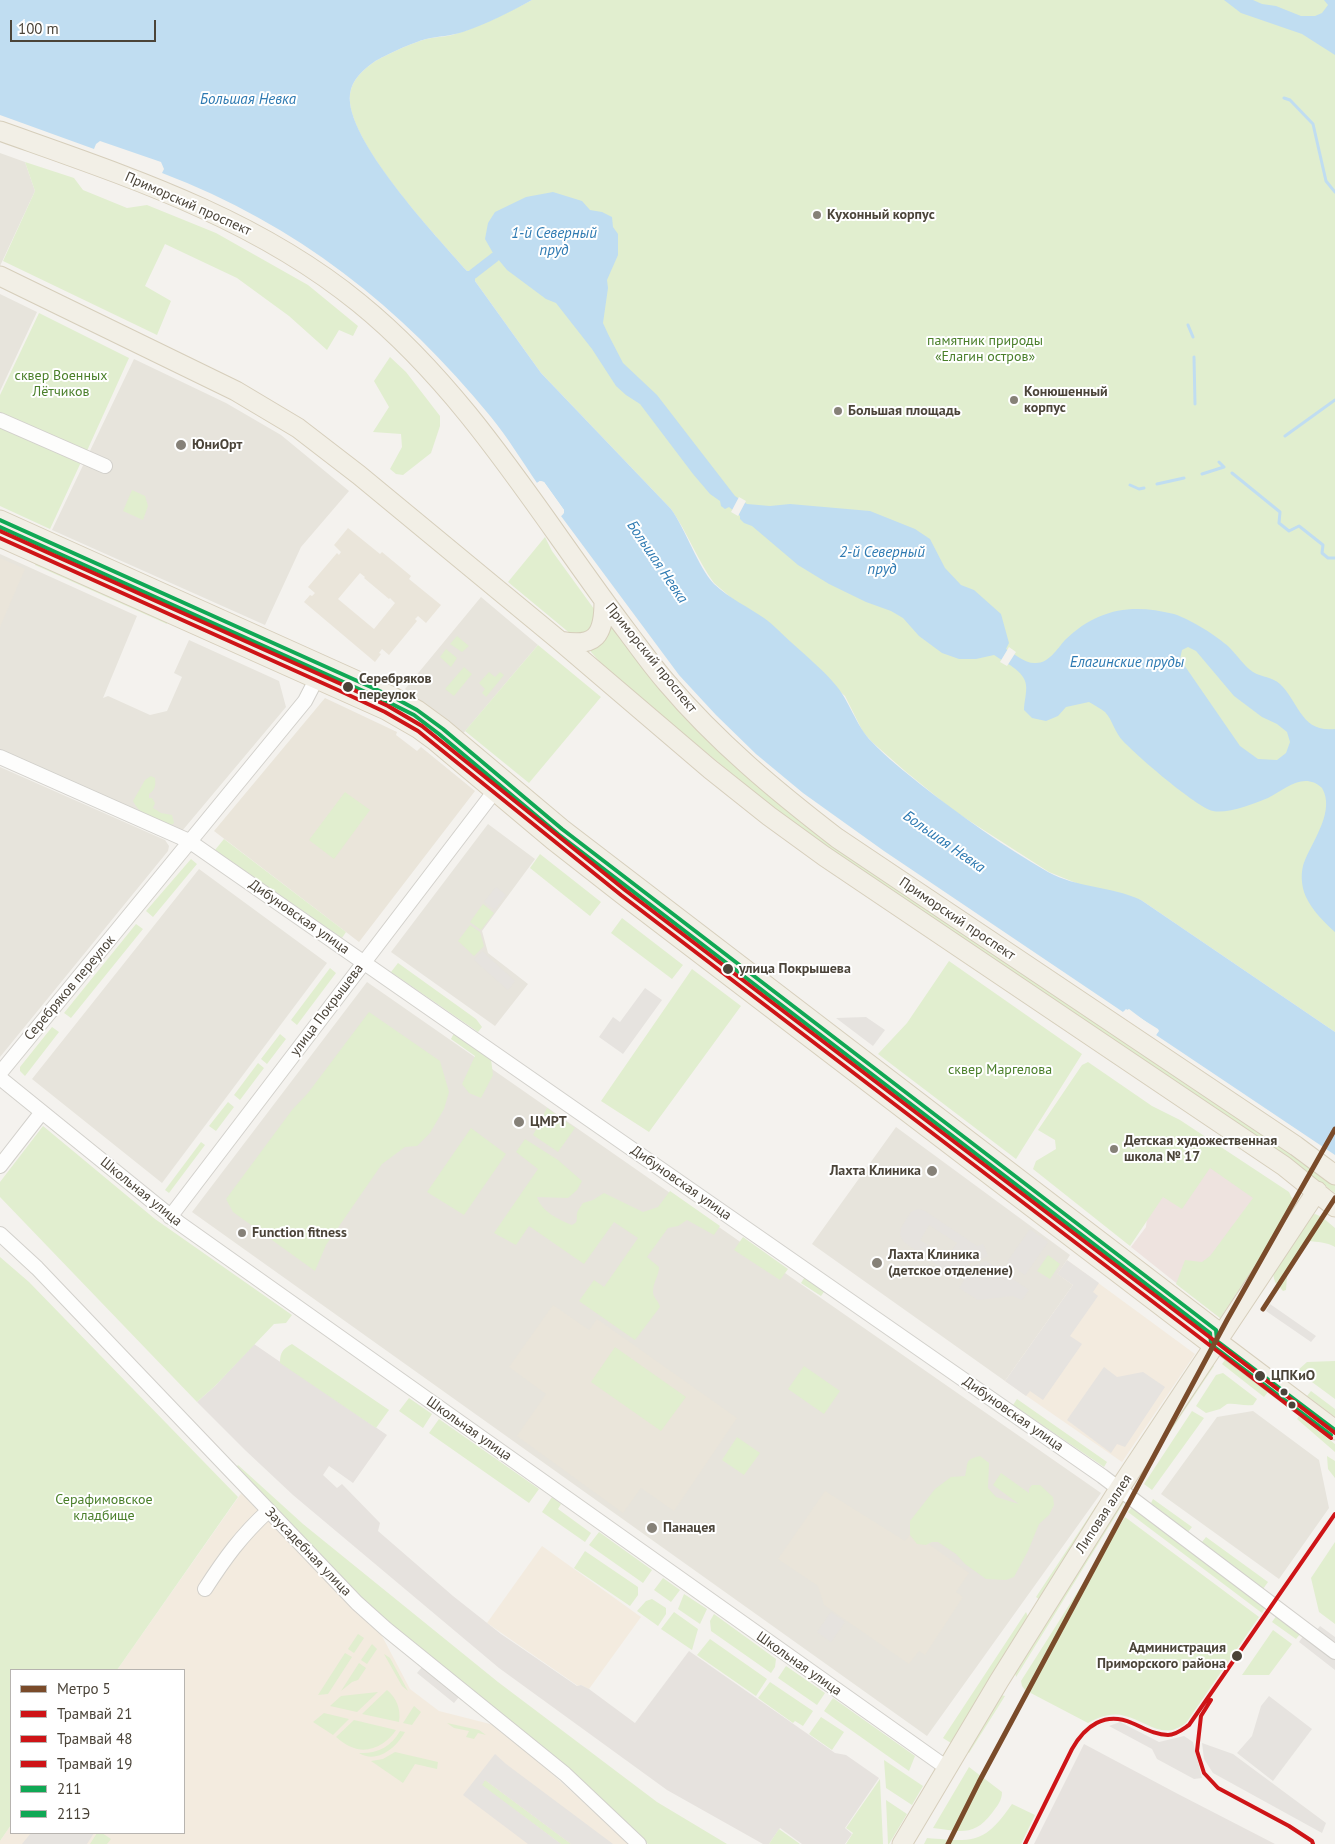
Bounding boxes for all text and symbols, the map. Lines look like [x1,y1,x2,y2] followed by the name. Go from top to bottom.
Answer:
[12,10,159,42] scale bar
[18,19,59,38] text: 100 m
[200,91,296,109] water label: Большая Невка
[122,169,254,239] street label: Приморский проспект
[827,207,935,223] place label: Кухонный корпус
[811,209,823,221] marker: Кухонный корпус
[511,225,597,260] water label: 1-й Северный пруд
[927,333,1043,366] park label: памятник природы «Елагин остров»
[15,368,107,401] park label: сквер Военных Лётчиков
[1024,384,1108,417] place label: Конюшенный корпус
[1008,394,1020,406] marker: Конюшенный корпус
[848,403,961,419] place label: Большая площадь
[832,405,844,417] marker: Большая площадь
[192,437,242,453] place label: ЮниОрт
[174,438,188,452] marker: ЮниОрт
[623,517,691,607] water label: Большая Невка
[839,544,925,579] water label: 2-й Северный пруд
[602,600,700,716] street label: Приморский проспект
[1070,654,1184,672] water label: Елагинские пруды
[359,671,431,704] place label: Серебряков переулок
[341,680,355,694] marker: Серебряков переулок
[900,807,988,877] water label: Большая Невка
[896,874,1018,964] street label: Приморский проспект
[245,876,353,958] street label: Дибуновская улица
[21,932,119,1044] street label: Серебряков переулок
[287,961,367,1059] street label: улица Покрышева
[739,961,851,977] place label: улица Покрышева
[721,962,735,976] marker: улица Покрышева
[948,1062,1052,1078] park label: сквер Маргелова
[530,1114,567,1130] place label: ЦМРТ
[512,1115,526,1129] marker: ЦМРТ
[1124,1133,1277,1166] place label: Детская художественная школа № 17
[627,1142,735,1224] street label: Дибуновская улица
[1108,1143,1120,1155] marker: Детская художественная школа № 17
[97,1154,185,1230] street label: Школьная улица
[830,1163,921,1179] place label: Лахта Клиника
[925,1164,939,1178] marker: Лахта Клиника
[252,1225,347,1241] place label: Function fitness
[236,1227,248,1239] marker: Function fitness
[888,1247,1013,1280] place label: Лахта Клиника (детское отделение)
[870,1256,884,1270] marker: Лахта Клиника (детское отделение)
[1271,1368,1315,1384] place label: ЦПКиО
[1253,1369,1267,1383] marker: ЦПКиО
[959,1373,1067,1455] street label: Дибуновская улица
[1279,1387,1289,1397] unlabelled marker
[423,1393,515,1465] street label: Школьная улица
[1287,1400,1297,1410] unlabelled marker
[1072,1471,1136,1557] street label: Липовая аллея
[55,1492,153,1524] park label: Серафимовское кладбище
[261,1504,355,1600] street label: Заусадебная улица
[663,1520,715,1536] place label: Панацея
[645,1521,659,1535] marker: Панацея
[753,1628,845,1700] street label: Школьная улица
[1097,1640,1226,1672] place label: Администрация Приморского района
[1230,1649,1244,1663] marker: Администрация Приморского района
[10,1669,185,1834] legend
[57,1679,111,1698] text: Метро 5
[57,1704,132,1723] text: Трамвай 21
[57,1729,132,1748] text: Трамвай 48
[57,1754,132,1773] text: Трамвай 19
[57,1779,82,1798] text: 211
[57,1804,90,1823] text: 211Э

